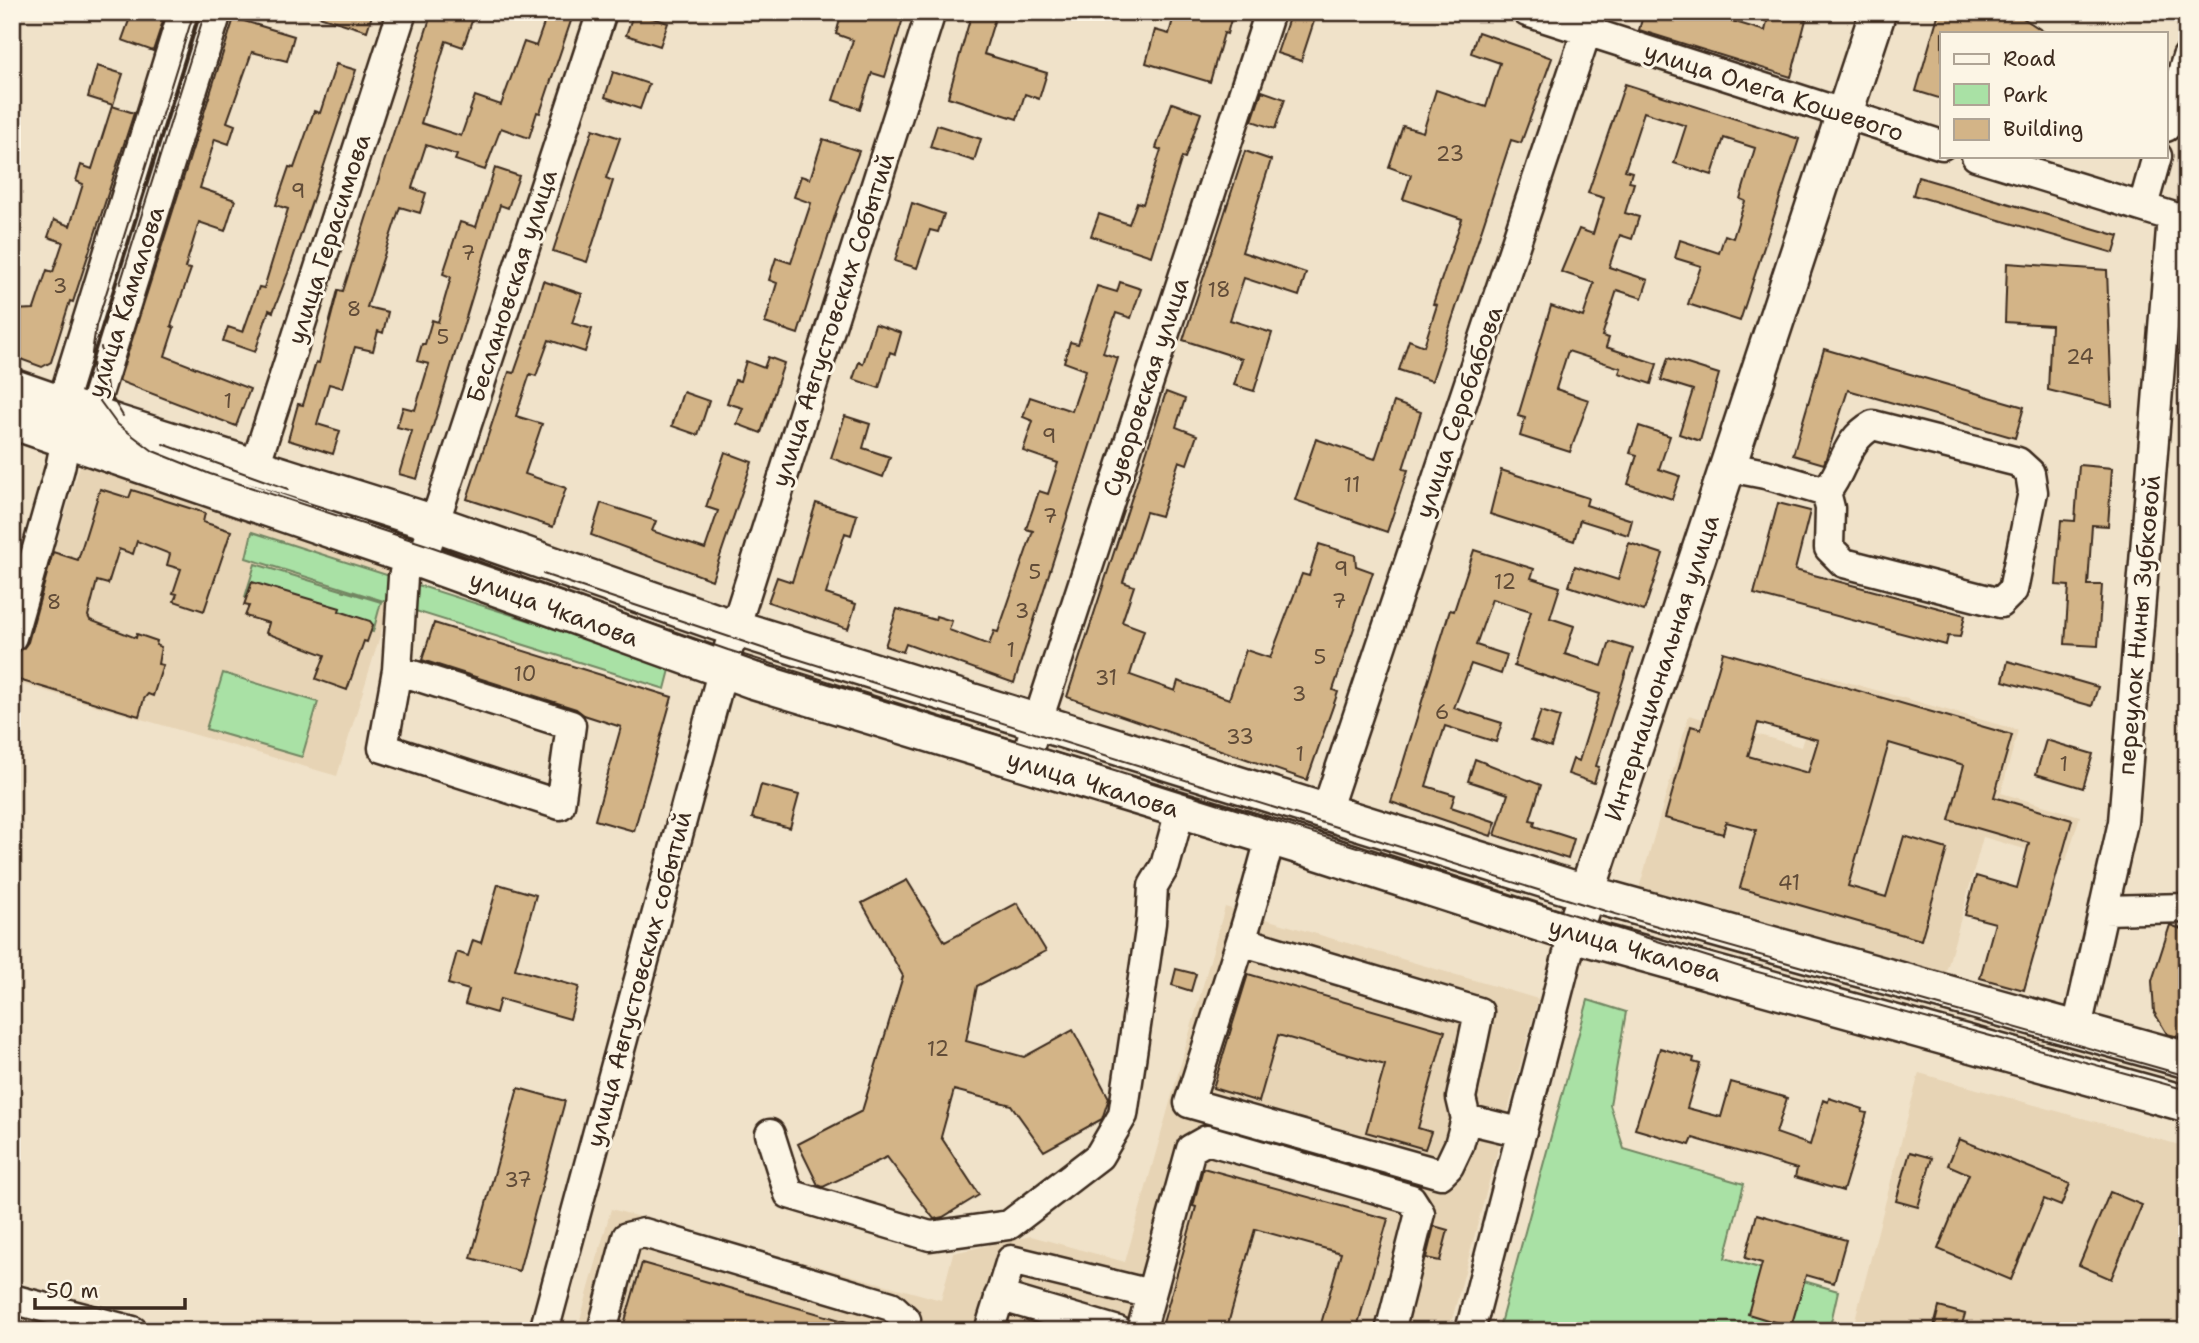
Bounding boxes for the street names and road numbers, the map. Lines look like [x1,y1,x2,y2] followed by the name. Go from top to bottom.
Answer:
[1640,35,1908,149] street label: улица Олега Кошевого
[280,129,378,348] street label: улица Герасимова
[764,149,902,491] street label: улица Августовских Событий
[459,165,565,407] street label: Беслановская улица
[80,202,172,402] street label: улица Камалова
[1095,273,1197,501] street label: Суворовская улица
[1408,302,1510,522] street label: улица Серобабова
[2110,473,2168,777] street label: переулок Нины Зубковой
[1597,511,1727,825] street label: Интернациональная улица
[465,564,643,654] street label: улица Чкалова
[1003,743,1183,825] street label: улица Чкалова
[579,807,699,1151] street label: улица Августовских событий
[1545,910,1725,990] street label: улица Чкалова

